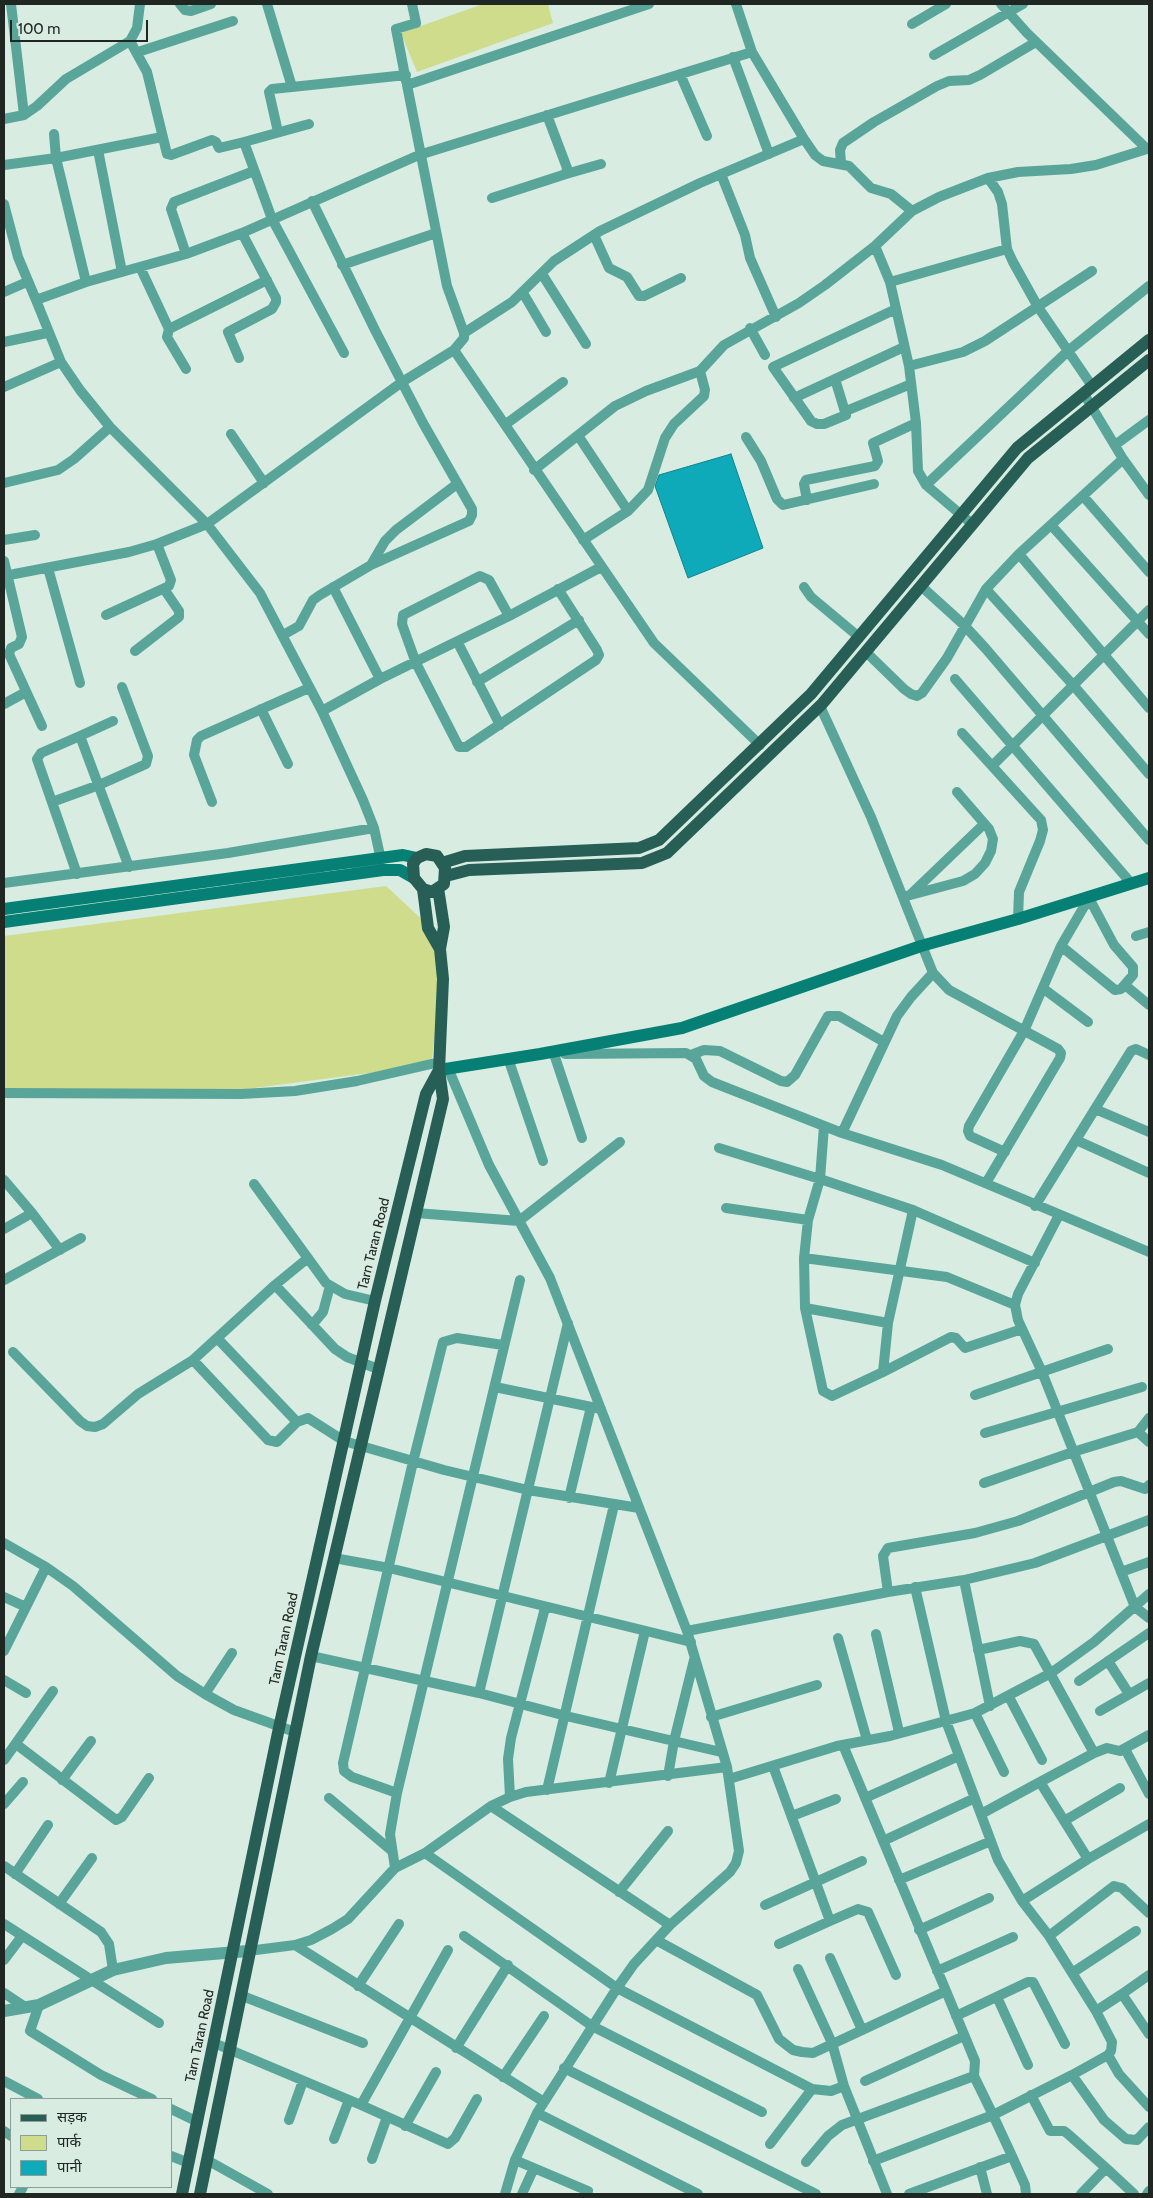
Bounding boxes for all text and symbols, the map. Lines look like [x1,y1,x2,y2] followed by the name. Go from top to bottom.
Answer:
[12,10,150,42] scale bar
[18,20,60,38] text: 100 m
[354,1196,394,1292] street label: Tarn Taran Road
[266,1591,302,1687] street label: Tarn Taran Road
[182,1988,218,2084] street label: Tarn Taran Road
[10,2098,172,2188] legend
[57,2108,87,2126] text: सड़क
[57,2133,81,2151] text: पार्क
[57,2158,82,2176] text: पानी

